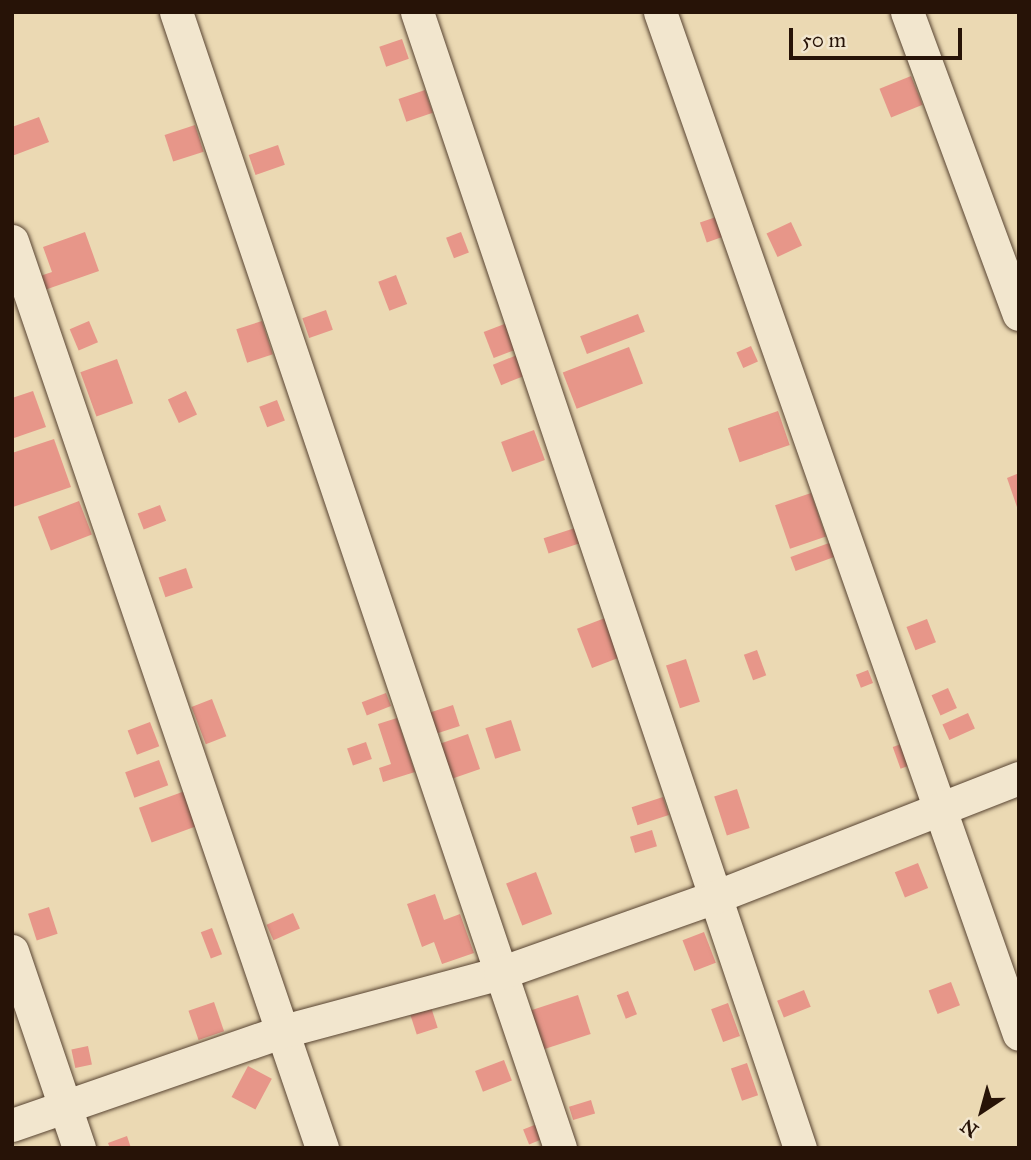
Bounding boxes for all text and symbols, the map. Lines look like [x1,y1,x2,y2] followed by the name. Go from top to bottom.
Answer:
[793,14,966,58] scale bar
[802,27,846,53] text: 50 m
[947,1076,1017,1146] north arrow
[956,1114,983,1142] text: N

